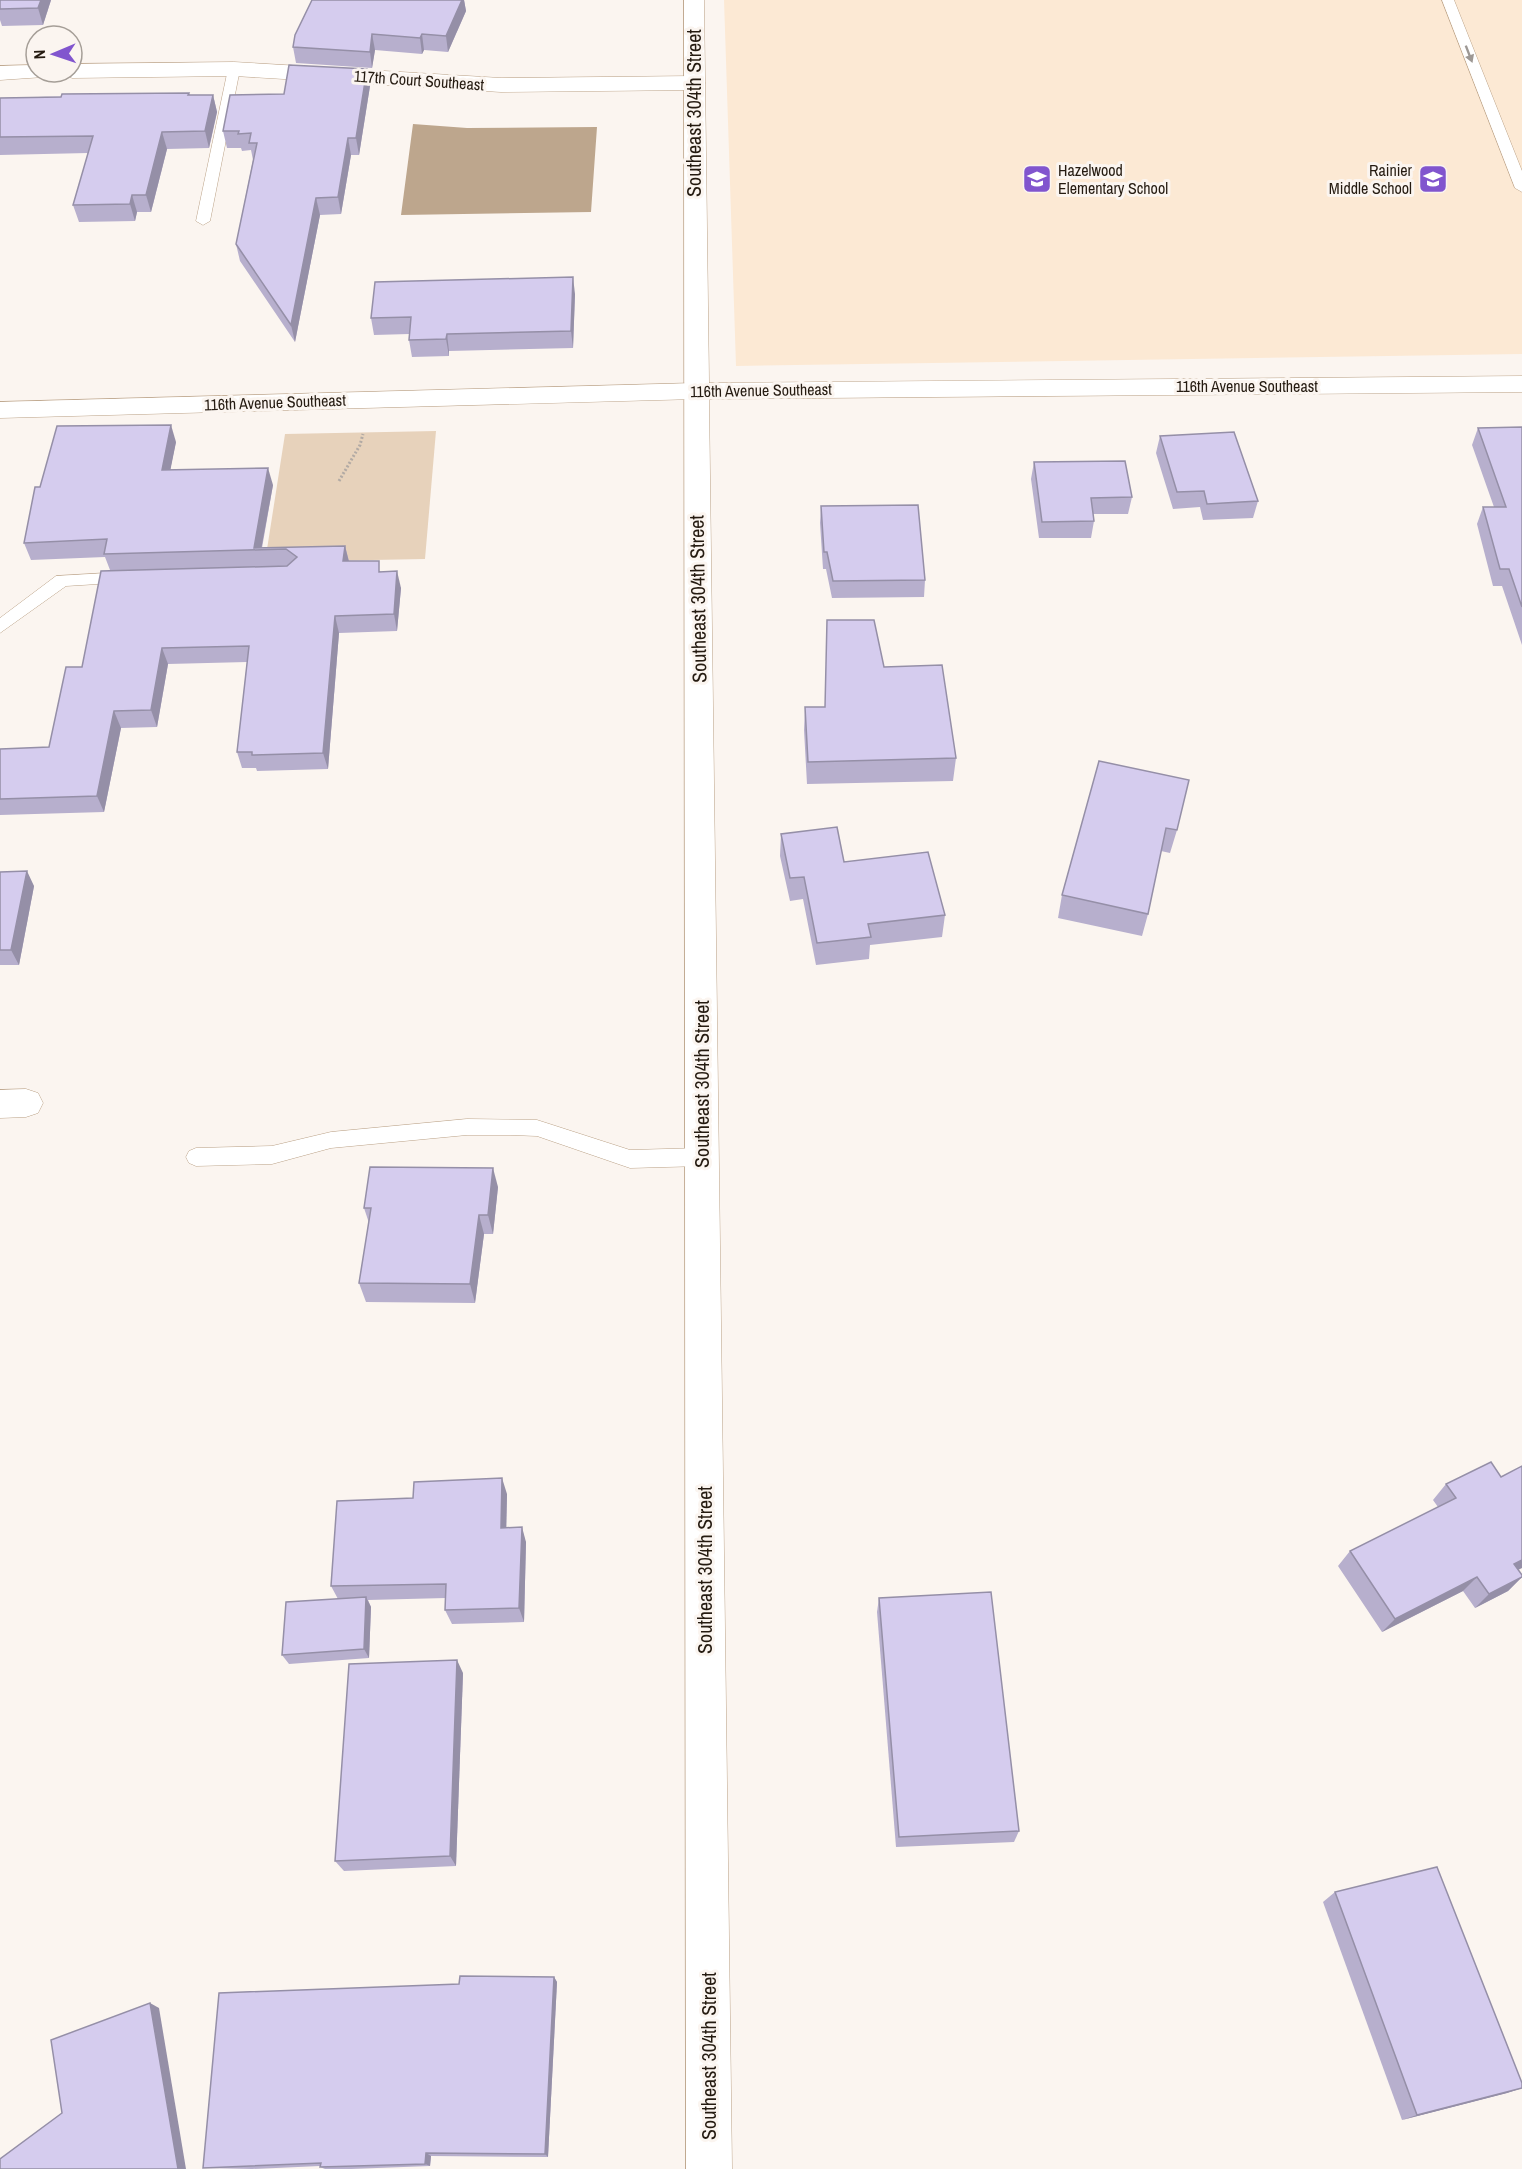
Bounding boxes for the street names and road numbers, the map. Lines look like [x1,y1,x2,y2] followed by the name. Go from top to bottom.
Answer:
[680,29,707,197] street label: Southeast 304th Street
[353,64,485,96] street label: 117th Court Southeast
[1176,375,1318,397] street label: 116th Avenue Southeast
[690,378,832,402] street label: 116th Avenue Southeast
[204,389,347,415] street label: 116th Avenue Southeast
[683,514,712,683] street label: Southeast 304th Street
[688,1000,715,1168] street label: Southeast 304th Street
[691,1486,718,1654] street label: Southeast 304th Street
[695,1972,722,2140] street label: Southeast 304th Street

